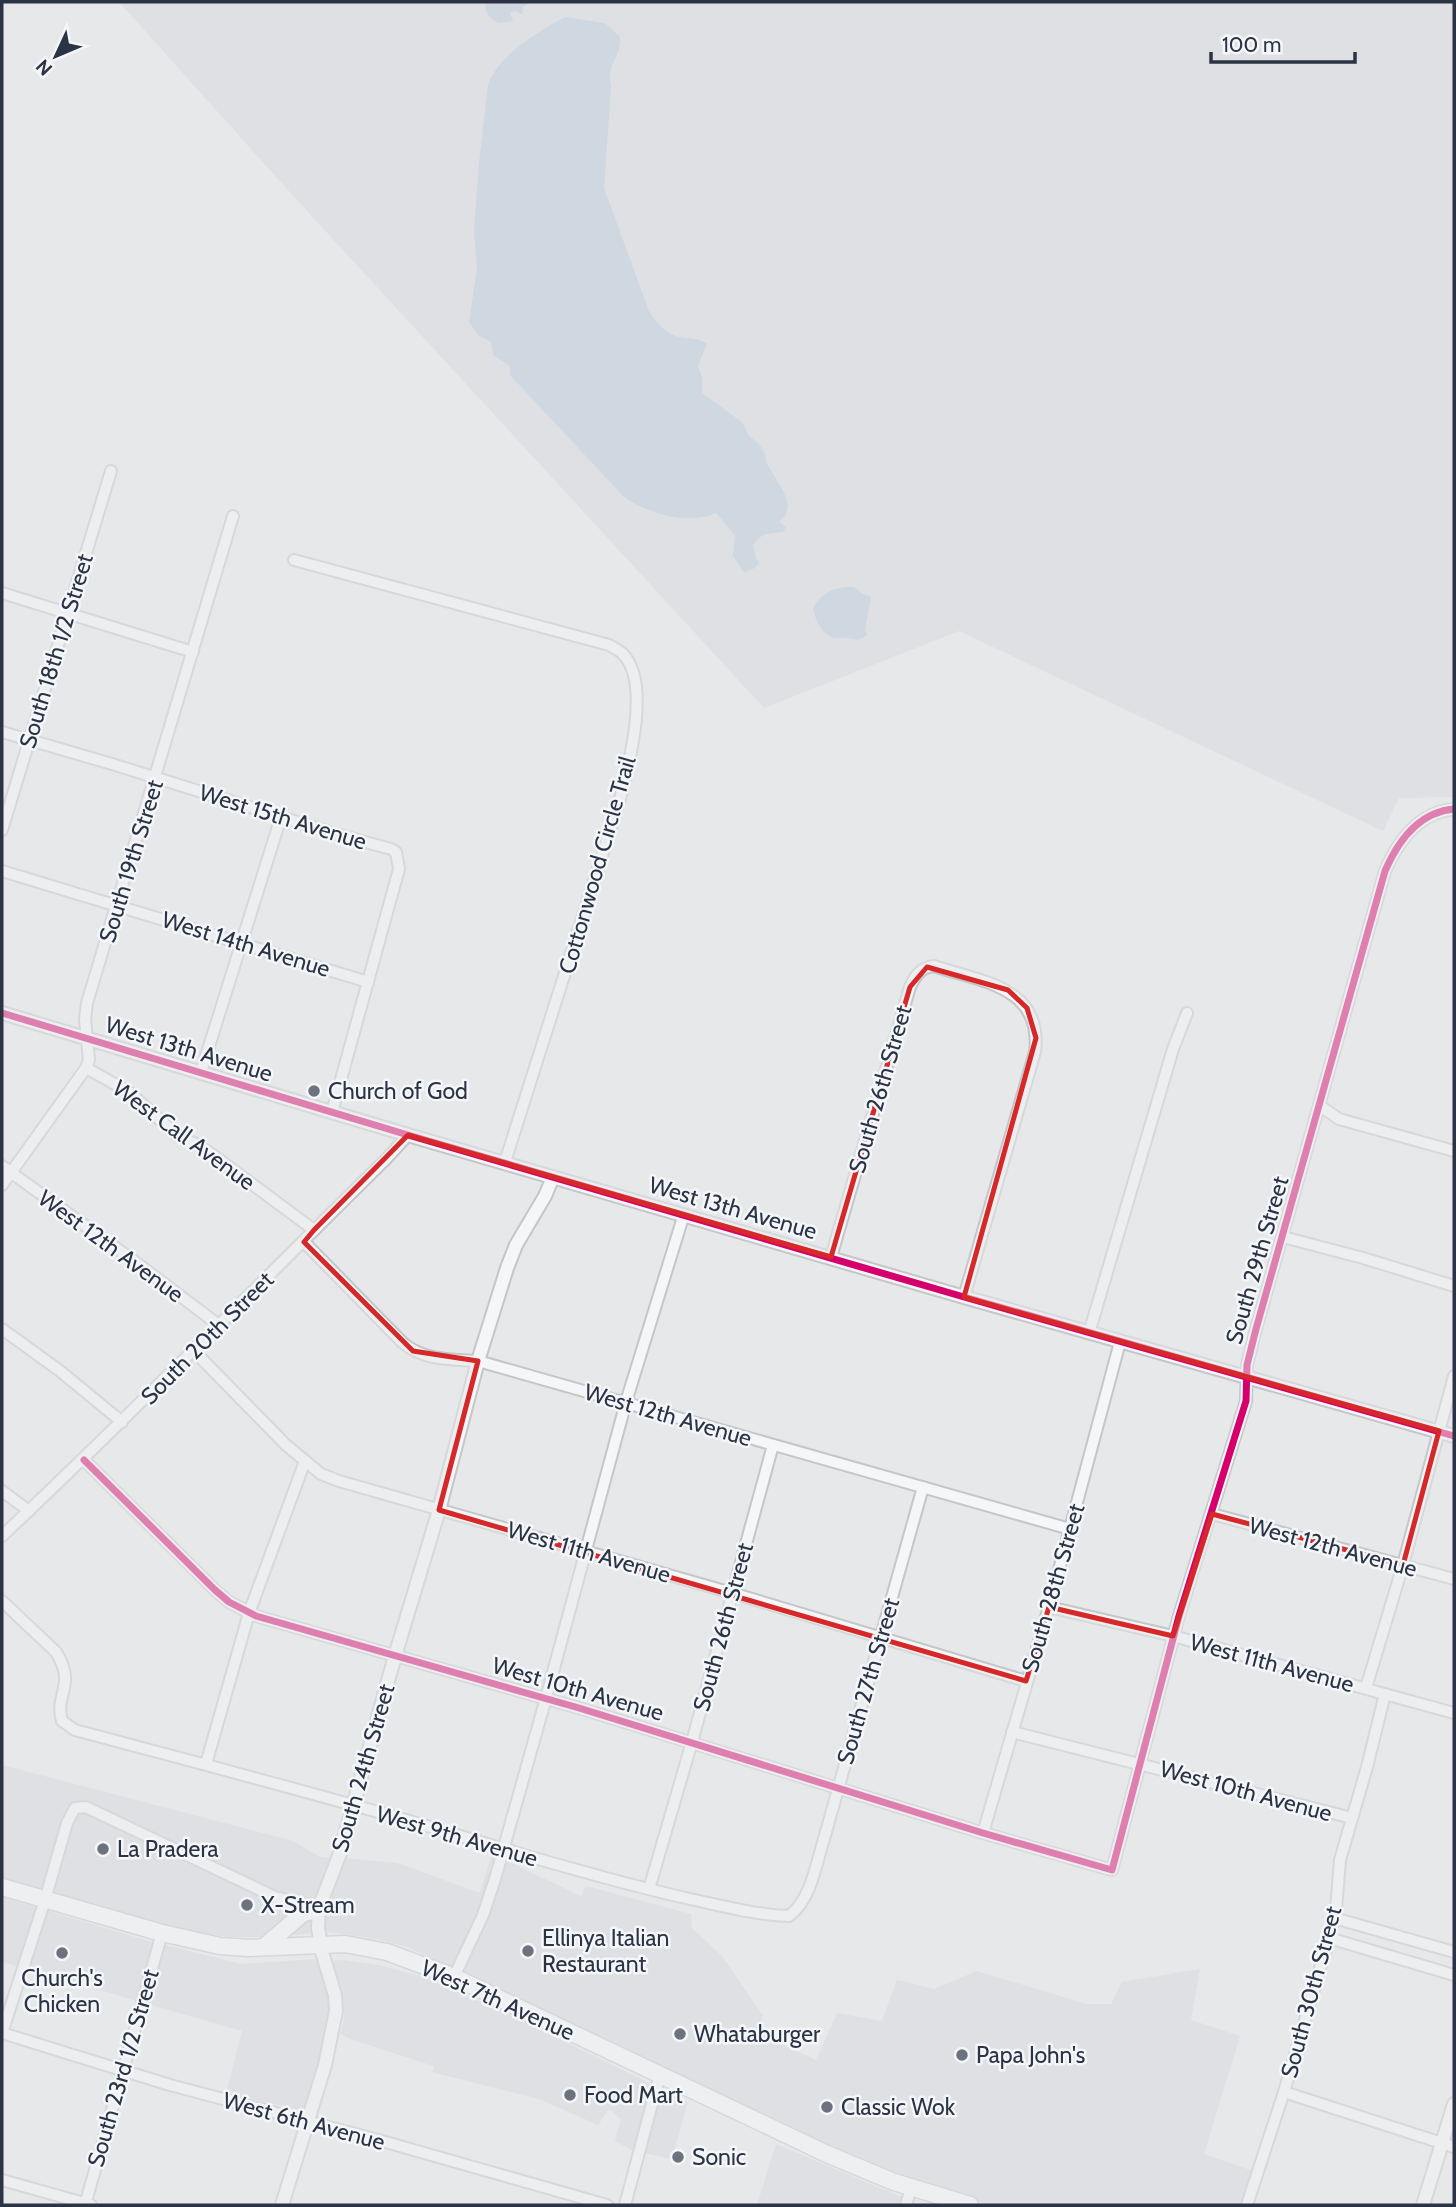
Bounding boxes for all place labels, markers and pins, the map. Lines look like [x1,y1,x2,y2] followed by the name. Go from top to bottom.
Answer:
[328,1077,468,1105] place label: Church of God
[306,1083,322,1099] marker: Church of God
[117,1835,219,1863] place label: La Pradera
[95,1841,111,1857] marker: La Pradera
[261,1891,355,1919] place label: X-Stream
[239,1897,255,1913] marker: X-Stream
[542,1924,669,1978] place label: Ellinya Italian Restaurant
[520,1943,536,1959] marker: Ellinya Italian Restaurant
[54,1945,70,1961] marker: Church's Chicken
[21,1964,103,2018] place label: Church's Chicken
[694,2020,821,2048] place label: Whataburger
[672,2026,688,2042] marker: Whataburger
[976,2041,1085,2069] place label: Papa John's
[954,2047,970,2063] marker: Papa John's
[584,2081,683,2109] place label: Food Mart
[562,2087,578,2103] marker: Food Mart
[841,2093,956,2121] place label: Classic Wok
[819,2099,835,2115] marker: Classic Wok
[692,2143,746,2171] place label: Sonic
[670,2149,686,2165] marker: Sonic

